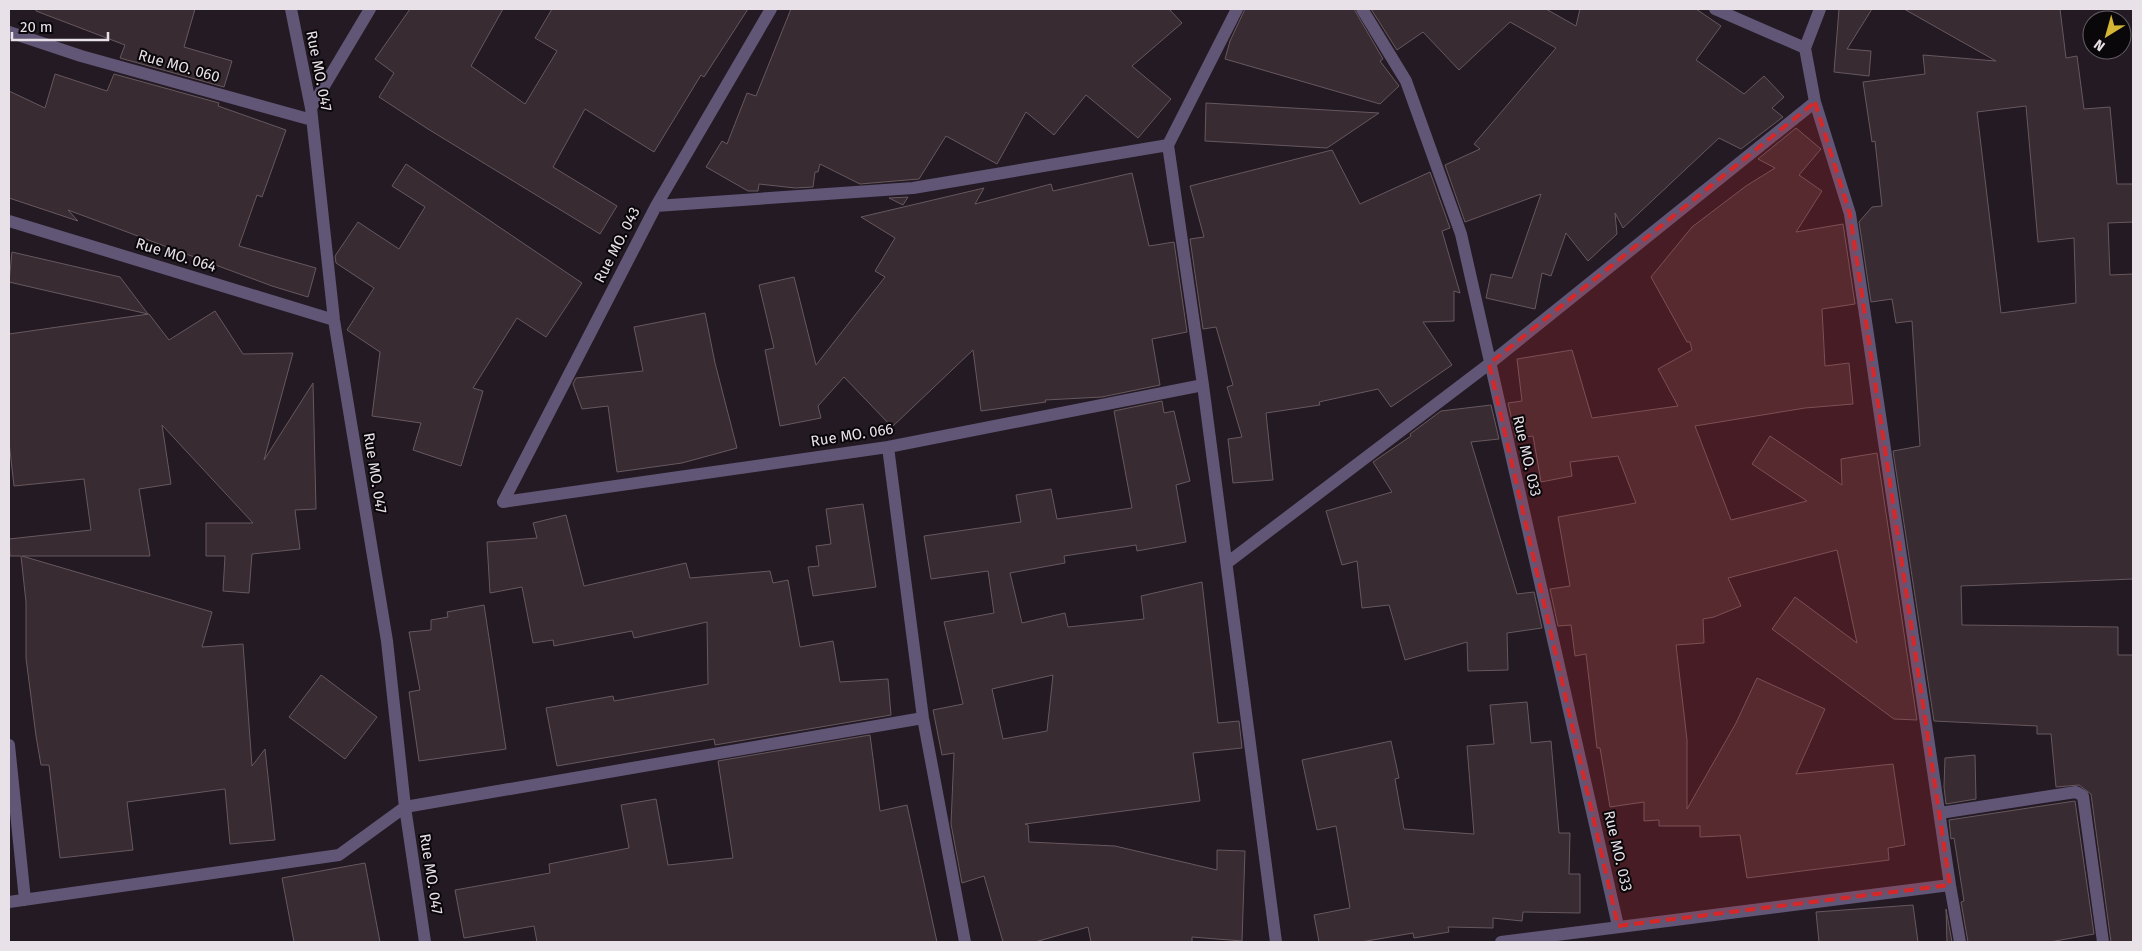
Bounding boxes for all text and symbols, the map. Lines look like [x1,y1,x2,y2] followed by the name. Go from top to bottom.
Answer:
[12,10,109,42] scale bar
[2082,10,2132,60] north arrow
[20,18,53,36] text: 20 m
[302,29,336,113] street label: Rue MO. 047
[2091,35,2108,55] text: N
[136,46,222,86] street label: Rue MO. 060
[590,204,644,286] street label: Rue MO. 043
[133,234,219,276] street label: Rue MO. 064
[1509,414,1545,498] street label: Rue MO. 033
[809,420,895,450] street label: Rue MO. 066
[360,431,390,515] street label: Rue MO. 047
[1600,809,1636,893] street label: Rue MO. 033
[416,832,446,916] street label: Rue MO. 047

